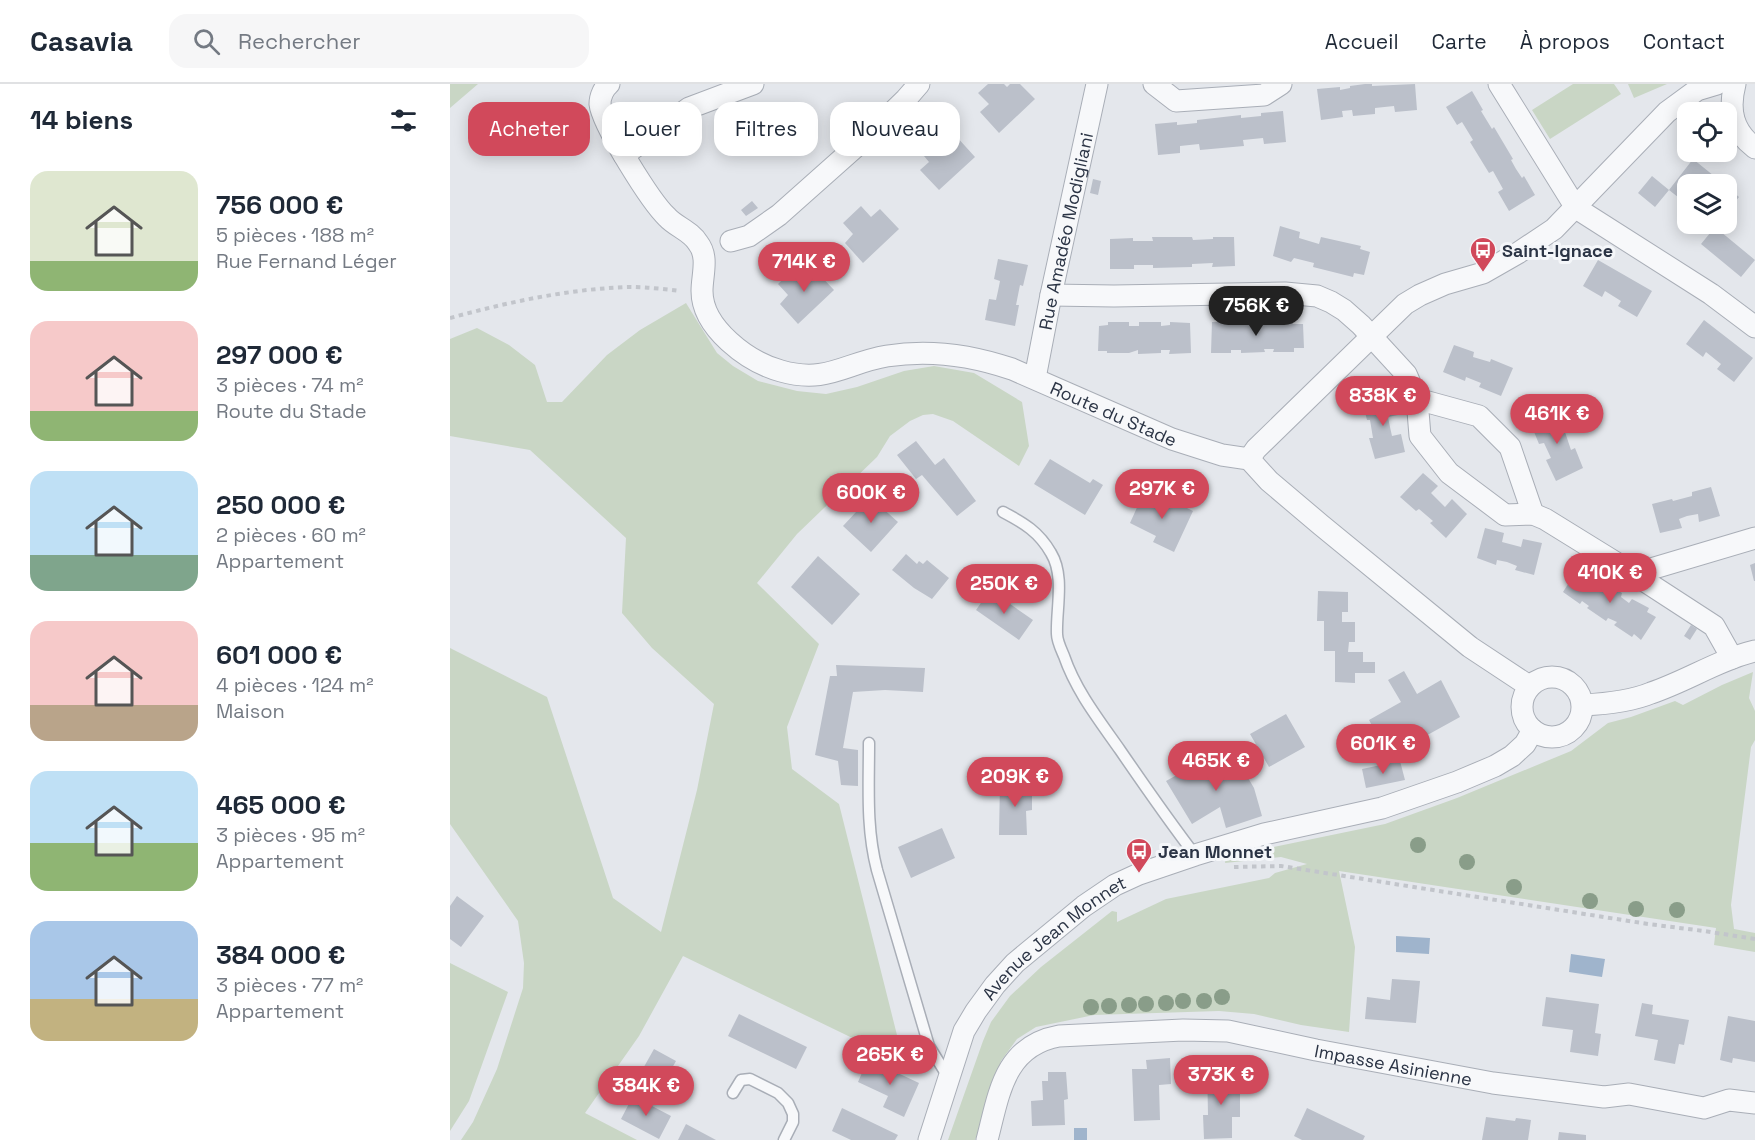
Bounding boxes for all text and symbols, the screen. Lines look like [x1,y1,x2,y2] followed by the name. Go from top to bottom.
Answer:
[169,14,589,68] search box
[30,23,133,59] text: Casavia
[190,25,223,58] icon: search
[238,27,360,55] text: Rechercher
[1325,28,1399,55] text: Accueil
[1432,28,1487,55] text: Carte
[1520,28,1610,55] text: À propos
[1643,28,1725,55] text: Contact
[468,102,590,156] chip: Acheter
[602,102,702,156] chip: Louer
[714,102,818,156] chip: Filtres
[830,102,960,156] chip: Nouveau
[1677,102,1737,234] map controls
[1677,102,1737,162] button: locate
[30,103,133,137] text: 14 biens
[387,104,420,137] icon: filters
[1033,130,1098,332] street label: Rue Amadéo Modigliani
[1677,174,1737,234] button: layers
[216,188,343,222] text: 756 000 €
[78,195,150,267] icon: home
[216,222,374,248] text: 5 pièces · 188 m²
[1468,235,1498,273] bus stop icon: Saint-Ignace
[1502,239,1613,262] place label: Saint-Ignace
[755,242,853,293] pin: 714K €
[216,248,397,274] text: Rue Fernand Léger
[772,248,836,274] text: 714K €
[1207,286,1305,337] pin: 756K €
[1223,292,1289,318] text: 756K €
[216,338,343,372] text: 297 000 €
[78,345,150,417] icon: home
[216,372,363,398] text: 3 pièces · 74 m²
[1047,376,1181,451] street label: Route du Stade
[1334,376,1432,427] pin: 838K €
[1349,382,1417,408] text: 838K €
[1508,394,1606,445] pin: 461K €
[216,398,367,424] text: Route du Stade
[1524,400,1590,426] text: 461K €
[1113,469,1211,520] pin: 297K €
[822,473,920,524] pin: 600K €
[1129,475,1195,501] text: 297K €
[836,479,906,505] text: 600K €
[216,488,345,522] text: 250 000 €
[78,495,150,567] icon: home
[216,522,366,548] text: 2 pièces · 60 m²
[216,548,344,574] text: Appartement
[1561,553,1659,604] pin: 410K €
[1577,559,1643,585] text: 410K €
[955,564,1053,615] pin: 250K €
[970,570,1038,596] text: 250K €
[216,638,342,672] text: 601 000 €
[78,645,150,717] icon: home
[216,672,374,698] text: 4 pièces · 124 m²
[216,698,285,724] text: Maison
[1334,724,1432,775] pin: 601K €
[1350,730,1416,756] text: 601K €
[1167,741,1265,792] pin: 465K €
[1182,747,1250,773] text: 465K €
[966,757,1064,808] pin: 209K €
[981,763,1049,789] text: 209K €
[216,788,346,822] text: 465 000 €
[78,795,150,867] icon: home
[216,822,365,848] text: 3 pièces · 95 m²
[1124,836,1154,874] bus stop icon: Jean Monnet
[1158,840,1272,863] place label: Jean Monnet
[216,848,344,874] text: Appartement
[977,870,1129,1004] street label: Avenue Jean Monnet
[216,938,345,972] text: 384 000 €
[78,945,150,1017] icon: home
[216,972,363,998] text: 3 pièces · 77 m²
[216,998,344,1024] text: Appartement
[841,1035,939,1086] pin: 265K €
[1313,1038,1474,1090] street label: Impasse Asinienne
[856,1041,924,1067] text: 265K €
[1172,1055,1270,1106] pin: 373K €
[1188,1061,1254,1087] text: 373K €
[597,1066,695,1117] pin: 384K €
[612,1072,680,1098] text: 384K €

